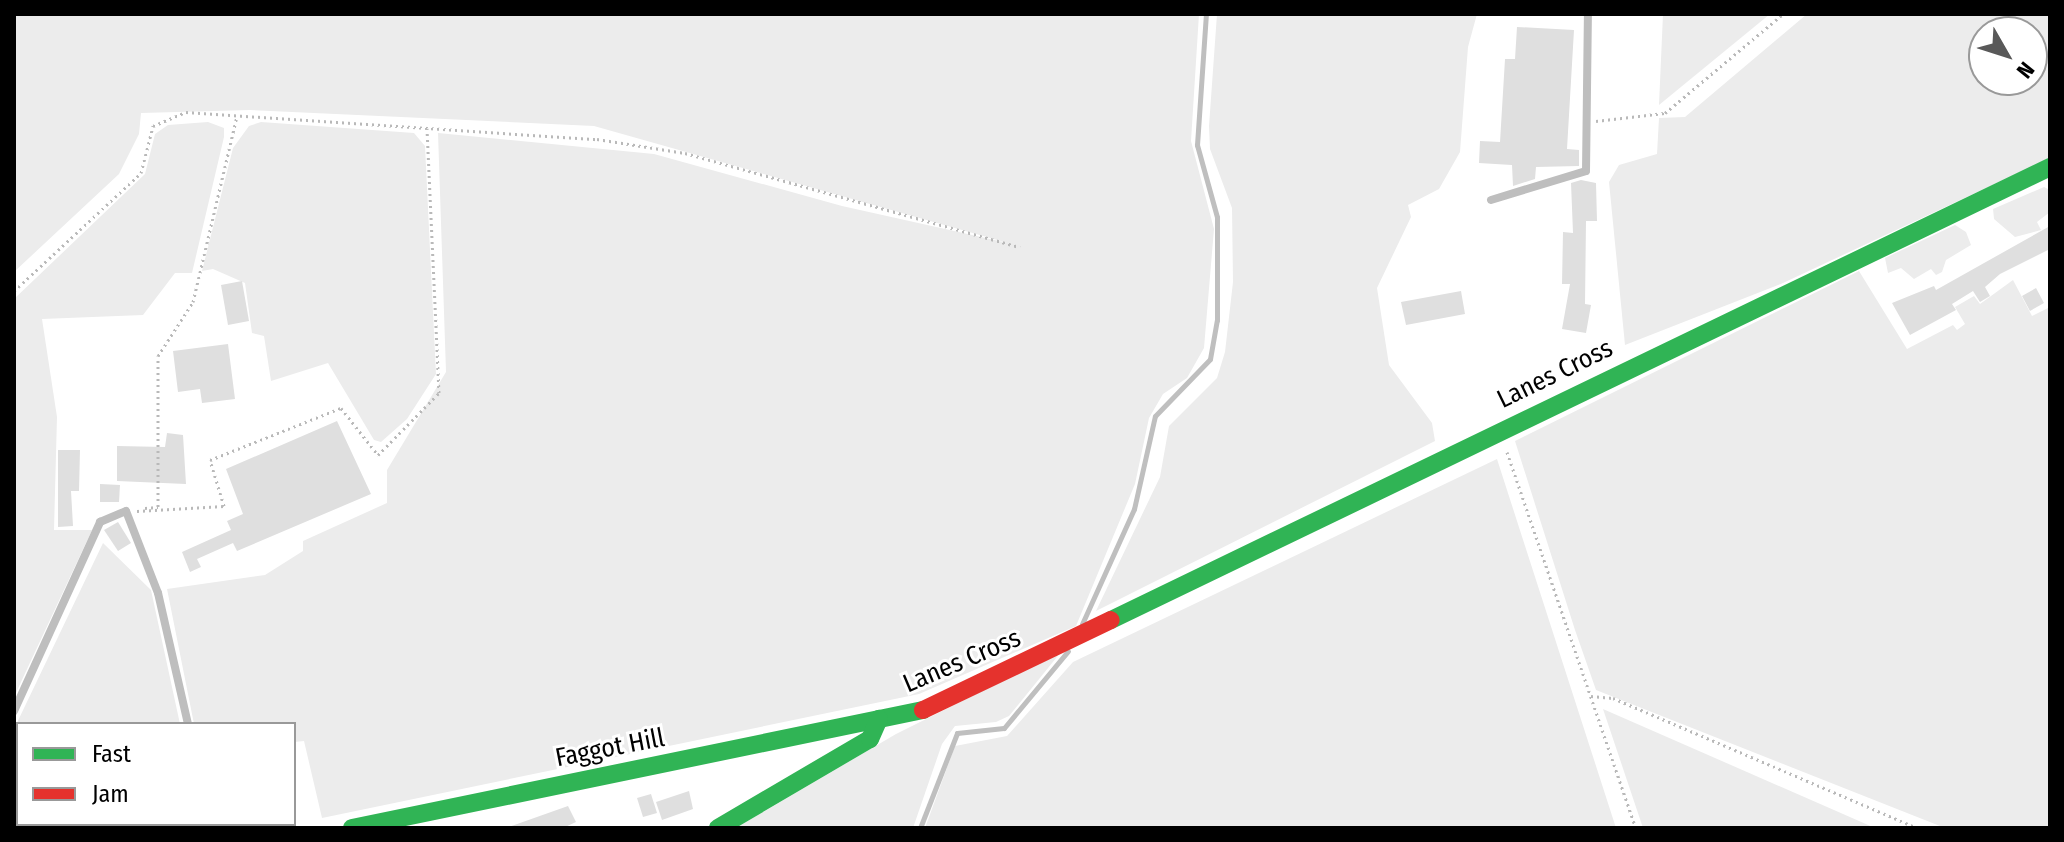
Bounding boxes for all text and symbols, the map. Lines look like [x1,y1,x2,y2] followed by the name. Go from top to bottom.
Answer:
[1968,16,2048,96] north arrow
[2011,57,2040,84] text: N
[1492,333,1618,415] street label: Lanes Cross
[899,622,1025,700] street label: Lanes Cross
[16,722,296,826] legend
[553,722,667,774] street label: Faggot Hill
[92,740,131,768] text: Fast
[92,780,129,808] text: Jam

